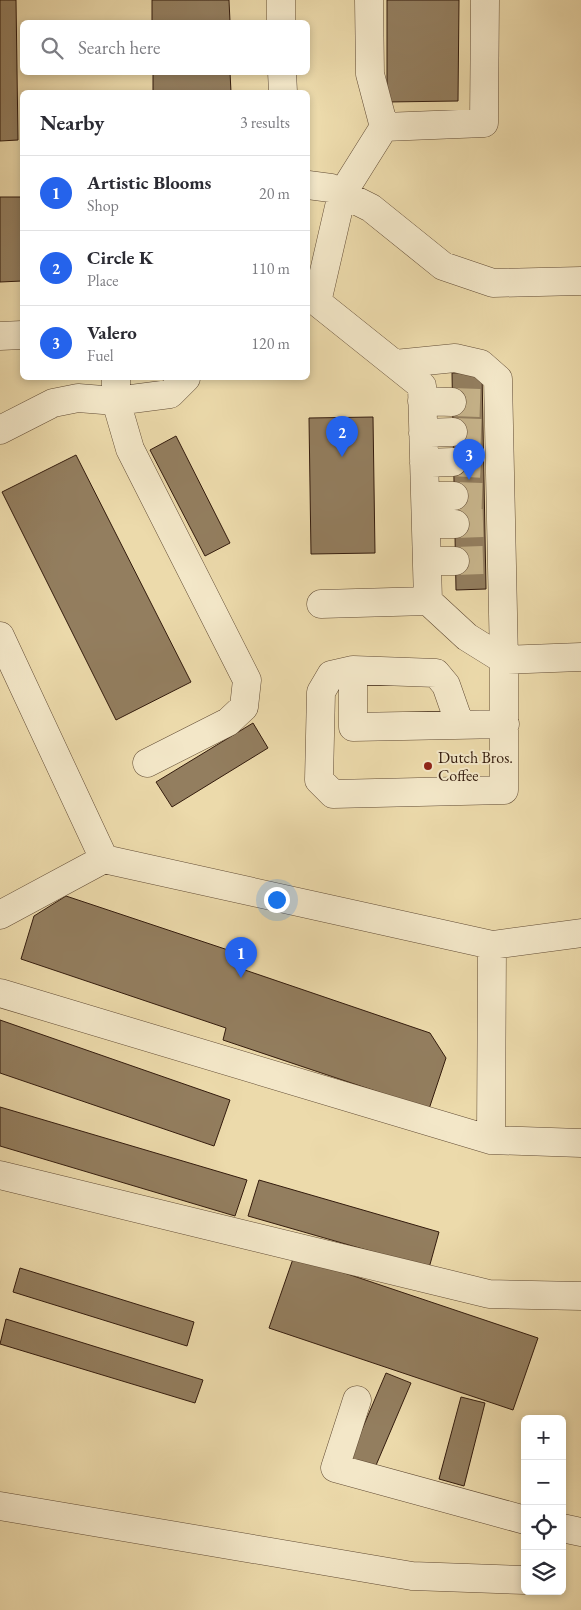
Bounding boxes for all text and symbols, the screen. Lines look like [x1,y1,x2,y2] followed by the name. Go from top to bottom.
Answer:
[20,20,310,75] search box
[38,34,66,62] icon: search
[78,35,160,60] text: Search here
[40,109,104,136] text: Nearby
[240,112,290,133] text: 3 results
[87,170,211,195] text: Artistic Blooms
[52,183,60,204] text: 1
[259,183,290,204] text: 20 m
[87,195,119,216] text: Shop
[87,245,153,270] text: Circle K
[52,258,60,279] text: 2
[251,258,290,279] text: 110 m
[87,270,119,291] text: Place
[87,320,137,345] text: Valero
[52,333,60,354] text: 3
[251,333,290,354] text: 120 m
[87,345,114,366] text: Fuel
[326,416,358,457] pin: 2
[453,439,485,480] pin: 3
[438,747,513,786] place label: Dutch Bros. Coffee
[422,760,434,772] marker: Dutch Bros. Coffee
[264,887,290,913] your location
[225,937,257,978] pin: 1
[521,1415,566,1595] map controls
[521,1415,566,1460] button: +
[521,1460,566,1505] button: −
[521,1505,566,1550] button: locate
[521,1550,566,1595] button: layers

